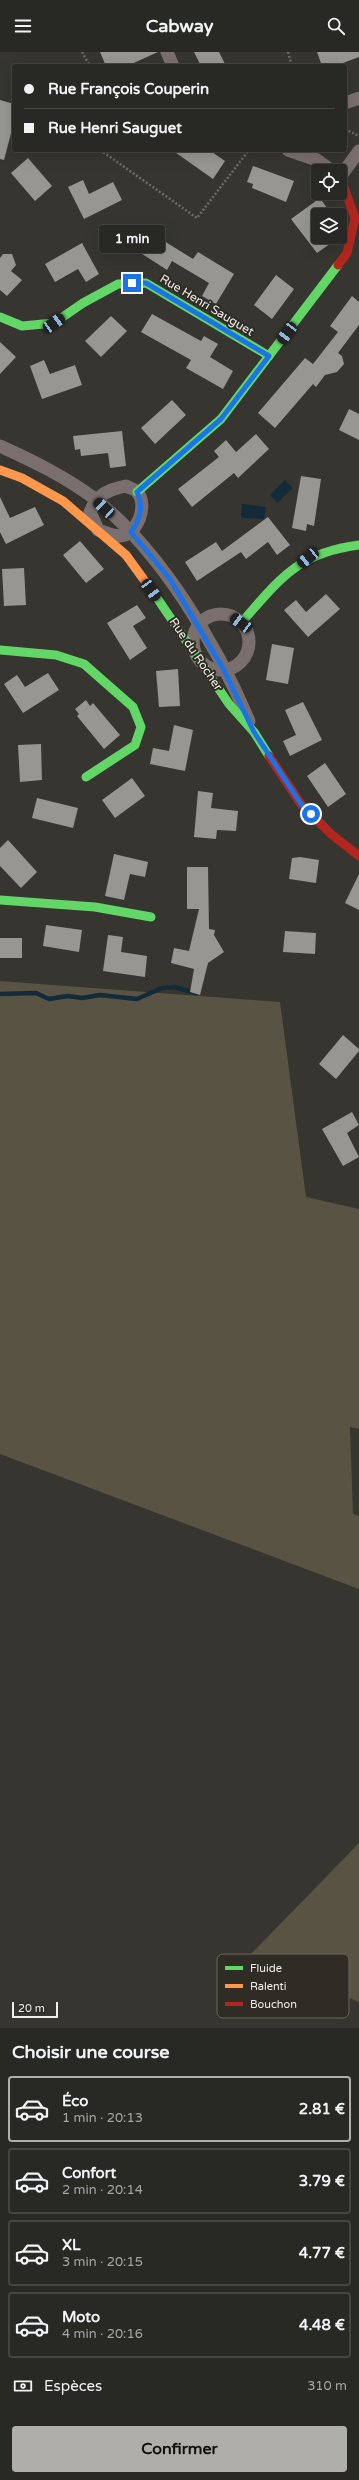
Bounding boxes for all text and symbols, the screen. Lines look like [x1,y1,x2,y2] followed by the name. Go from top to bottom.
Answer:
[12,15,34,37] icon: menu
[146,15,213,37] text: Cabway
[325,15,347,37] icon: search
[48,80,209,98] text: Rue François Couperin
[48,119,182,137] text: Rue Henri Sauguet
[311,164,347,244] map controls
[311,164,347,200] button: locate
[311,208,347,244] button: layers
[99,225,165,253] callout: 1 min
[115,231,149,247] text: 1 min
[157,271,257,339] street label: Rue Henri Sauguet
[123,274,141,292] route end
[41,311,67,335] car
[275,320,299,346] car
[91,495,117,521] car
[295,546,321,570] car
[139,577,163,603] car
[228,611,254,635] car
[167,615,226,693] street label: Rue du Rocher
[302,805,320,823] route start
[217,1954,349,2018] legend
[250,1962,282,1975] text: Fluide
[250,1980,287,1993] text: Ralenti
[250,1998,297,2011] text: Bouchon
[12,2000,58,2019] scale bar
[18,2002,45,2015] text: 20 m
[12,2041,170,2063] text: Choisir une course
[14,2091,50,2127] icon: car
[62,2092,88,2110] text: Éco
[299,2100,345,2118] text: 2.81 €
[62,2110,143,2126] text: 1 min · 20:13
[14,2163,50,2199] icon: car
[62,2164,116,2182] text: Confort
[299,2172,345,2190] text: 3.79 €
[62,2182,143,2198] text: 2 min · 20:14
[14,2235,50,2271] icon: car
[62,2236,81,2254] text: XL
[299,2244,345,2262] text: 4.77 €
[62,2254,143,2270] text: 3 min · 20:15
[14,2307,50,2343] icon: car
[62,2308,100,2326] text: Moto
[299,2316,345,2334] text: 4.48 €
[62,2326,143,2342] text: 4 min · 20:16
[12,2375,34,2397] icon: cash
[44,2377,102,2395] text: Espèces
[307,2378,347,2394] text: 310 m
[12,2426,347,2472] button: Confirmer

